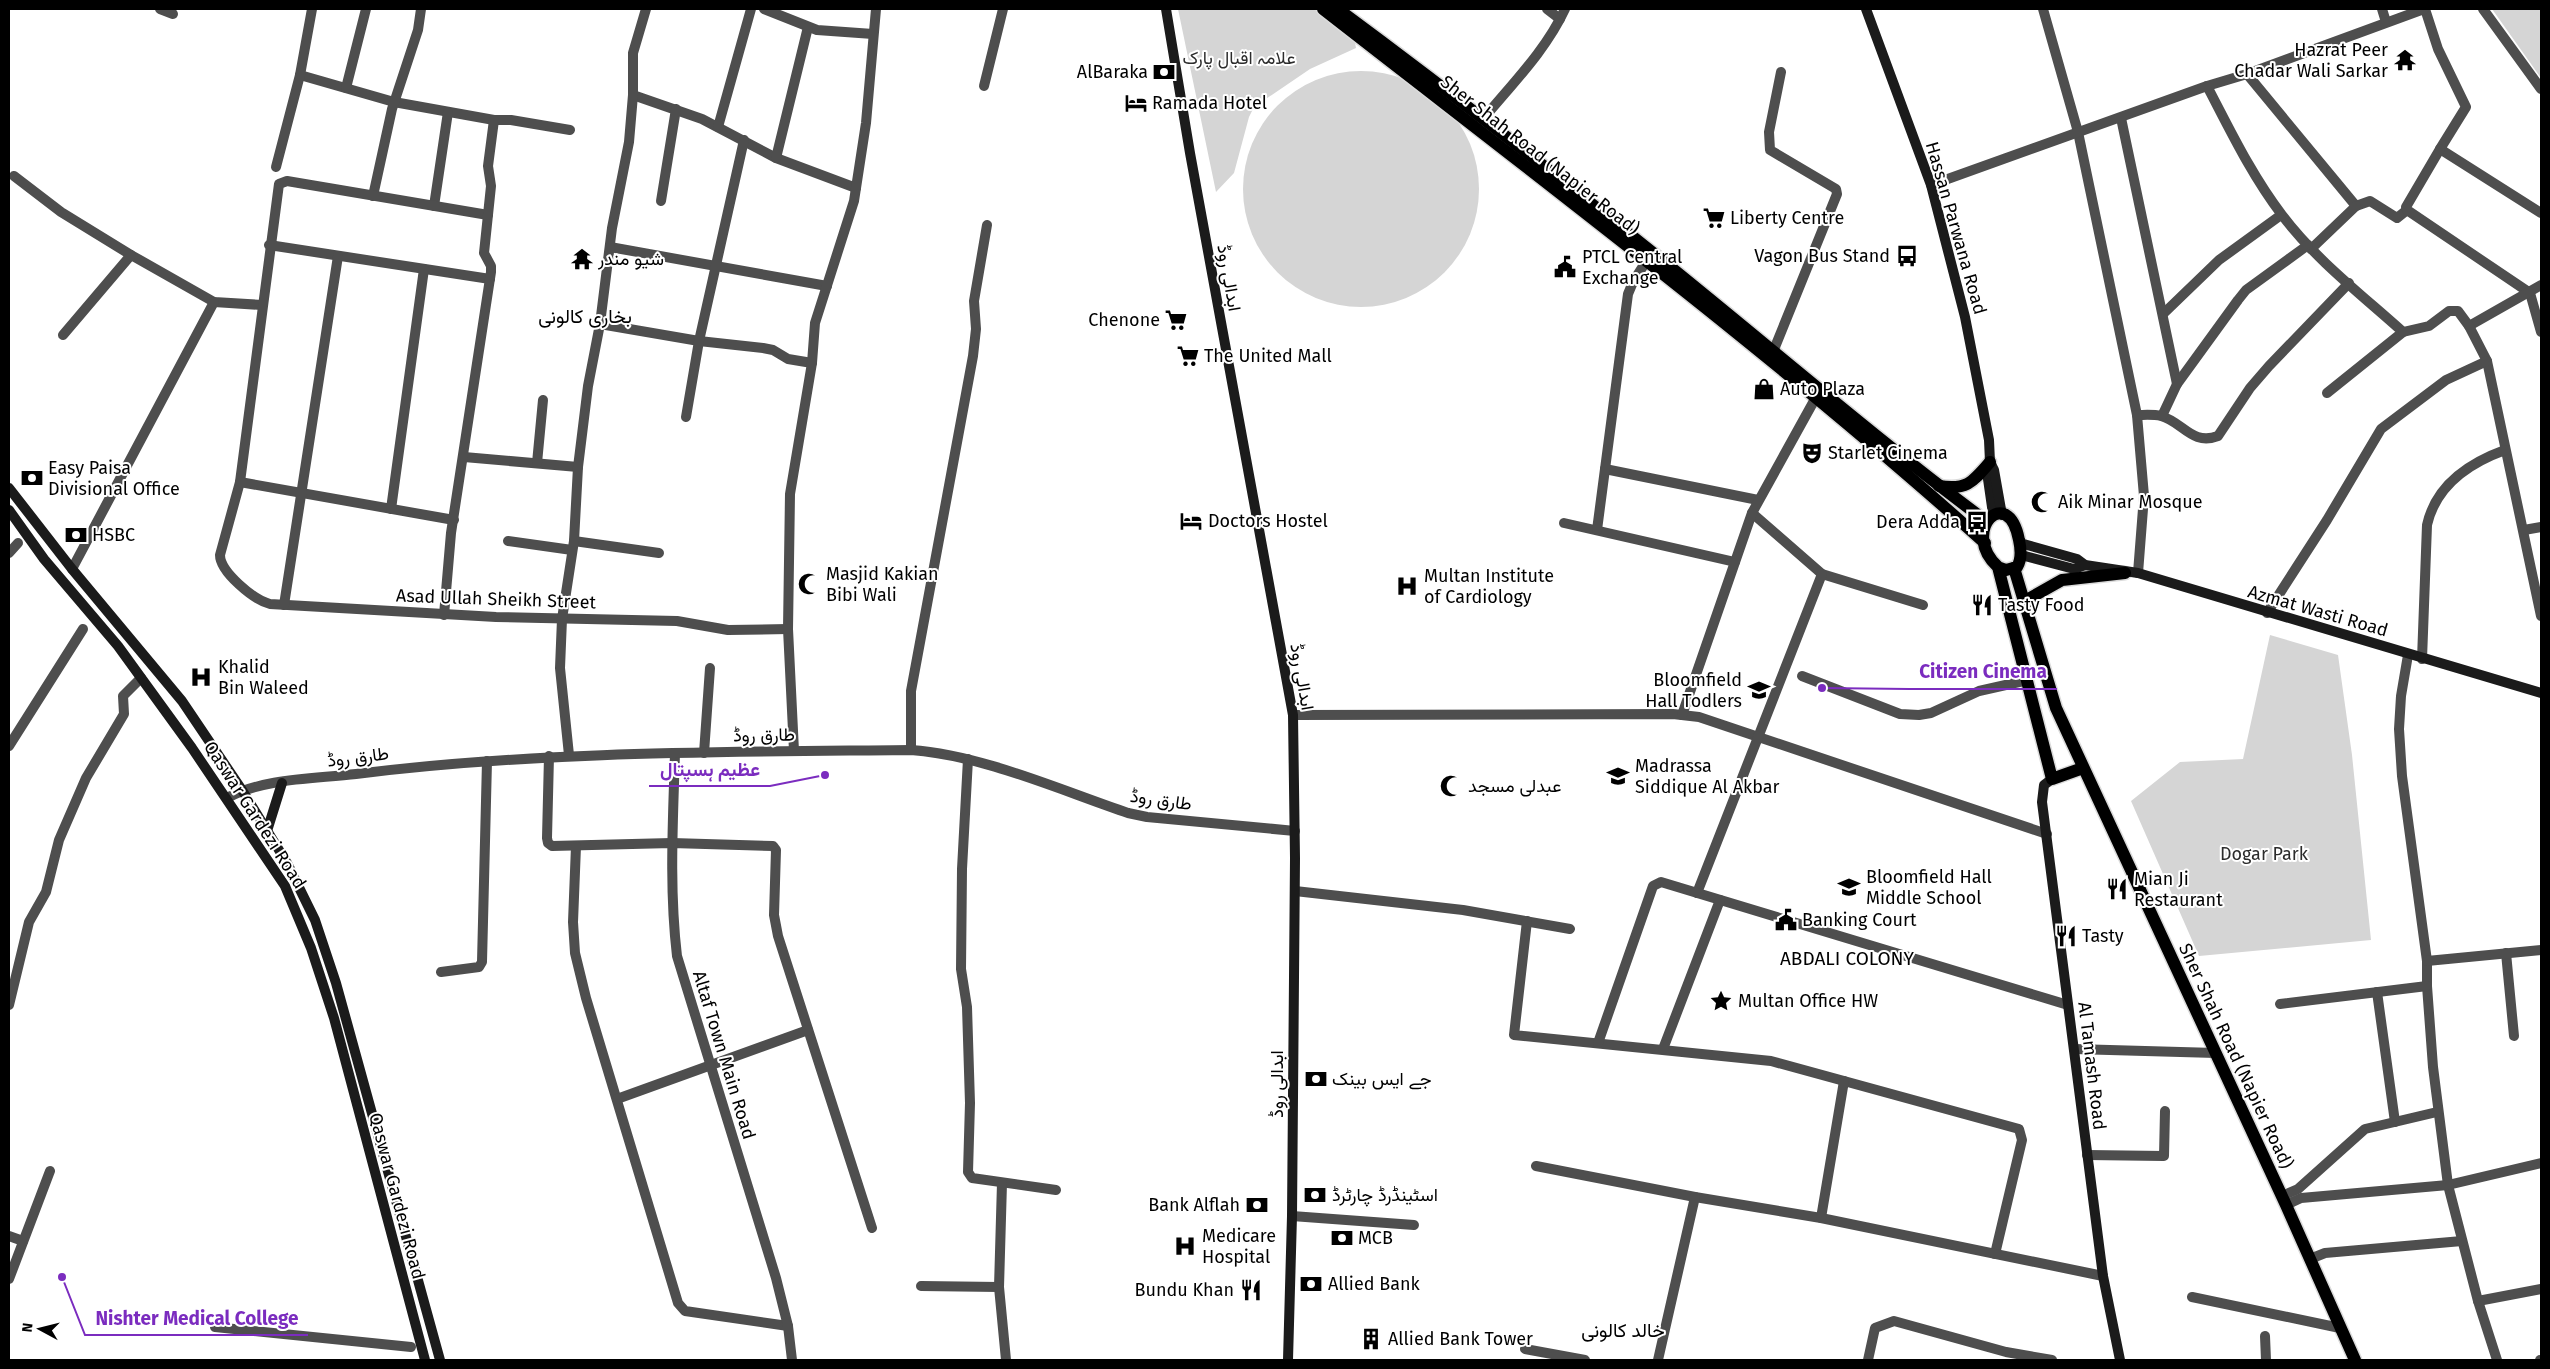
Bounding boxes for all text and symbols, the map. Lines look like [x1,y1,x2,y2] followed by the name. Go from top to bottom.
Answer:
[2234,39,2388,82] place label: Hazrat Peer Chadar Wali Sarkar
[1182,47,1296,70] park label: علامہ اقبال پارک
[2392,47,2418,73] temple icon: Hazrat Peer Chadar Wali Sarkar
[1151,59,1177,85] bank icon: AlBaraka
[1077,61,1148,83] place label: AlBaraka
[1436,71,1644,240] street label: Sher Shah Road (Napier Road)
[1123,90,1149,116] hotel icon: Ramada Hotel
[1152,92,1267,114] place label: Ramada Hotel
[1921,139,1991,317] street label: Hassan Parwana Road
[1701,205,1727,231] supermarket icon: Liberty Centre
[1730,207,1844,229] place label: Liberty Centre
[1212,243,1246,313] street label: ابدالی روڈ
[1894,243,1920,269] bus stop icon: Vagon Bus Stand
[1754,245,1890,267] place label: Vagon Bus Stand
[569,246,595,272] temple icon: شیو مندر
[1582,246,1682,289] place label: PTCL Central Exchange
[597,248,664,270] place label: شیو مندر
[1552,254,1578,280] public building icon: PTCL Central Exchange
[538,305,632,328] district label: بخاری کالونی
[1163,307,1189,333] supermarket icon: Chenone
[1088,309,1160,331] place label: Chenone
[1175,343,1201,369] supermarket icon: The United Mall
[1204,345,1332,367] place label: The United Mall
[1751,376,1777,402] shop icon: Auto Plaza
[1780,378,1865,400] place label: Auto Plaza
[1799,440,1825,466] theatre icon: Starlet Cinema
[1828,442,1948,464] place label: Starlet Cinema
[48,457,180,500] place label: Easy Paisa Divisional Office
[19,465,45,491] bank icon: Easy Paisa Divisional Office
[2029,489,2055,515] mosque icon: Aik Minar Mosque
[2058,491,2203,513] place label: Aik Minar Mosque
[1178,508,1204,534] hotel icon: Doctors Hostel
[1964,509,1990,535] bus stop icon: Dera Adda
[1208,510,1328,532] place label: Doctors Hostel
[1876,511,1960,533] place label: Dera Adda
[63,522,89,548] bank icon: HSBC
[92,524,135,546] place label: HSBC
[826,563,939,606] place label: Masjid Kakian Bibi Wali
[1424,565,1554,608] place label: Multan Institute of Cardiology
[796,571,822,597] mosque icon: Masjid Kakian Bibi Wali
[1394,573,1420,599] hospital icon: Multan Institute of Cardiology
[2245,580,2391,642] street label: Azmat Wasti Road
[396,585,597,613] street label: Asad Ullah Sheikh Street
[1969,592,1995,618] restaurant icon: Tasty Food
[1998,594,2084,616] place label: Tasty Food
[1285,642,1319,712] street label: ابدالی روڈ
[1909,655,2057,689] callout: Citizen Cinema
[218,656,309,699] place label: Khalid Bin Waleed
[1919,660,2047,683] text: Citizen Cinema
[188,664,214,690] hospital icon: Khalid Bin Waleed
[1645,669,1742,712] place label: Bloomfield Hall Todlers
[1746,677,1772,703] school or university icon: Bloomfield Hall Todlers
[733,723,795,747] street label: طارق روڈ
[199,737,311,893] street label: Qaswar Gardezi Road
[326,742,390,772] street label: طارق روڈ
[649,752,770,786] callout: عظیم ہسپتال
[1635,755,1780,798] place label: Madrassa Siddique Al Akbar
[660,758,760,783] text: عظیم ہسپتال
[1605,763,1631,789] school or university icon: Madrassa Siddique Al Akbar
[1438,773,1464,799] mosque icon: عبدلی مسجد
[1468,775,1561,797] place label: عبدلی مسجد
[1129,785,1193,815] street label: طارق روڈ
[2220,843,2309,865] park label: Dogar Park
[1866,866,1992,909] place label: Bloomfield Hall Middle School
[2134,868,2223,911] place label: Mian Ji Restaurant
[1836,874,1862,900] school or university icon: Bloomfield Hall Middle School
[2104,876,2130,902] restaurant icon: Mian Ji Restaurant
[1773,907,1799,933] public building icon: Banking Court
[1802,909,1917,931] place label: Banking Court
[2053,923,2079,949] restaurant icon: Tasty
[2082,925,2124,947] place label: Tasty
[2174,940,2298,1172] street label: Sher Shah Road (Napier Road)
[1780,947,1915,970] district label: ABDALI COLONY
[688,968,760,1142] street label: Altaf Town Main Road
[1708,988,1734,1014] place icon: Multan Office HW
[1738,990,1878,1012] place label: Multan Office HW
[2073,1001,2111,1131] street label: Al Tamash Road
[1266,1050,1288,1118] street label: ابدالی روڈ
[1303,1066,1329,1092] bank icon: جے ایس بینک
[1332,1068,1432,1090] place label: جے ایس بینک
[364,1110,430,1282] street label: Qaswar Gardezi Road
[1302,1182,1328,1208] bank icon: اسٹینڈرڈ چارٹرڈ
[1332,1184,1438,1207] place label: اسٹینڈرڈ چارٹرڈ
[1244,1192,1270,1218] bank icon: Bank Alflah
[1148,1194,1240,1216] place label: Bank Alflah
[1202,1225,1276,1268] place label: Medicare Hospital
[1329,1225,1355,1251] bank icon: MCB
[1358,1227,1393,1249] place label: MCB
[1172,1233,1198,1259] hospital icon: Medicare Hospital
[1298,1271,1324,1297] bank icon: Allied Bank
[1328,1273,1421,1295] place label: Allied Bank
[1238,1277,1264,1303] restaurant icon: Bundu Khan
[1135,1279,1234,1301] place label: Bundu Khan
[85,1301,308,1335] callout: Nishter Medical College
[15,1304,65,1354] north arrow
[95,1307,299,1330] text: Nishter Medical College
[1581,1319,1665,1342] district label: خالد کالونی
[19,1322,37,1333] text: N
[1358,1326,1384,1352] building icon: Allied Bank Tower
[1388,1328,1533,1350] place label: Allied Bank Tower

